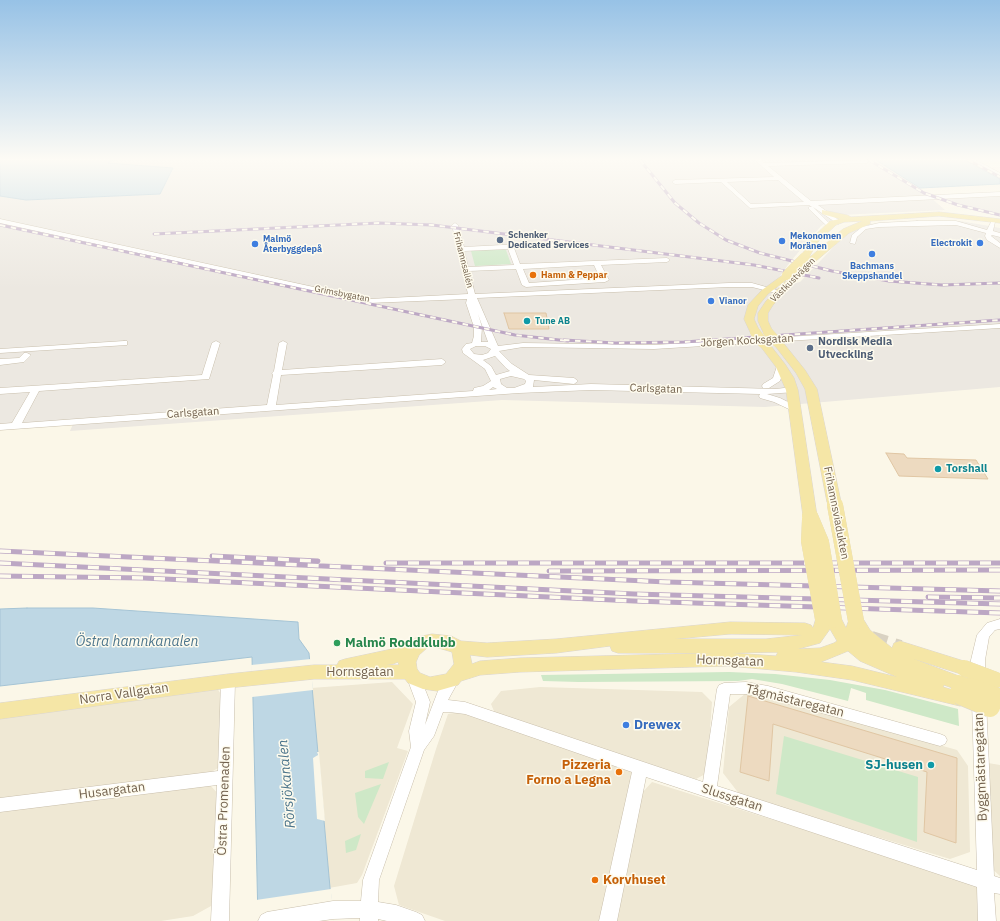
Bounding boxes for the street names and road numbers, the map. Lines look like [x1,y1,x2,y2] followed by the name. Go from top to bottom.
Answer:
[451,231,475,289] street label: Frihamnsallén
[768,255,818,305] street label: Västkustvägen
[313,283,371,305] street label: Grimsbygatan
[700,332,794,350] street label: Jörgen Kocksgatan
[629,381,683,397] street label: Carlsgatan
[166,405,220,421] street label: Carlsgatan
[821,465,851,561] street label: Frihamnsviadukten
[696,652,764,670] street label: Hornsgatan
[326,664,394,680] street label: Hornsgatan
[78,680,170,708] street label: Norra Vallgatan
[744,681,846,721] street label: Tågmästaregatan
[971,712,991,822] street label: Byggmästaregatan
[214,746,234,856] street label: Östra Promenaden
[78,779,146,803] street label: Husargatan
[699,781,765,815] street label: Slussgatan

